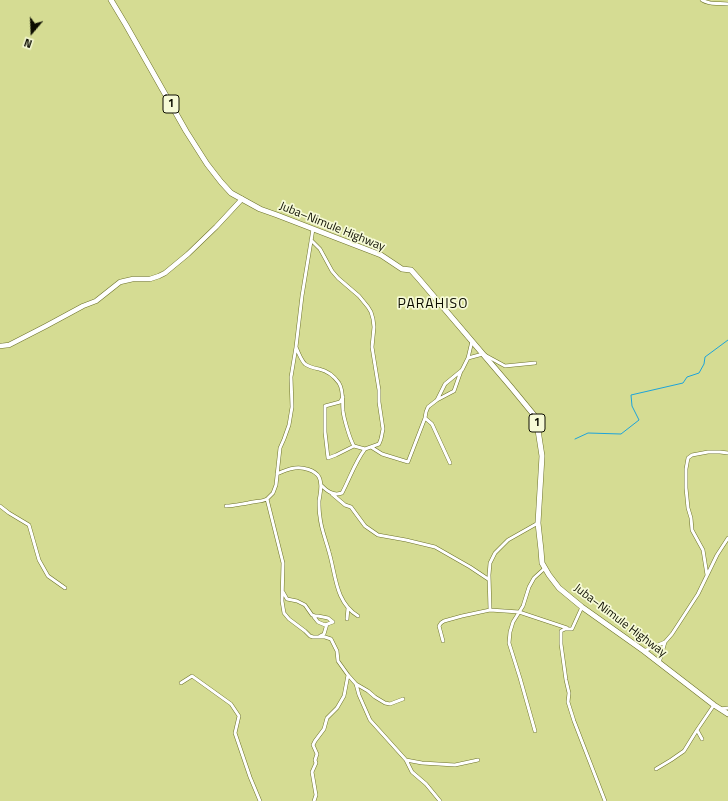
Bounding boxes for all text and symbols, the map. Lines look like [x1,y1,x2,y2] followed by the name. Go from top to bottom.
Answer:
[12,12,52,52] north arrow
[22,35,34,52] text: N
[163,95,179,113] road number: 1
[277,199,387,255] street label: Juba–Nimule Highway
[398,297,468,313] district label: PARAHISO
[529,414,545,432] road number: 1
[571,581,669,661] street label: Juba–Nimule Highway

